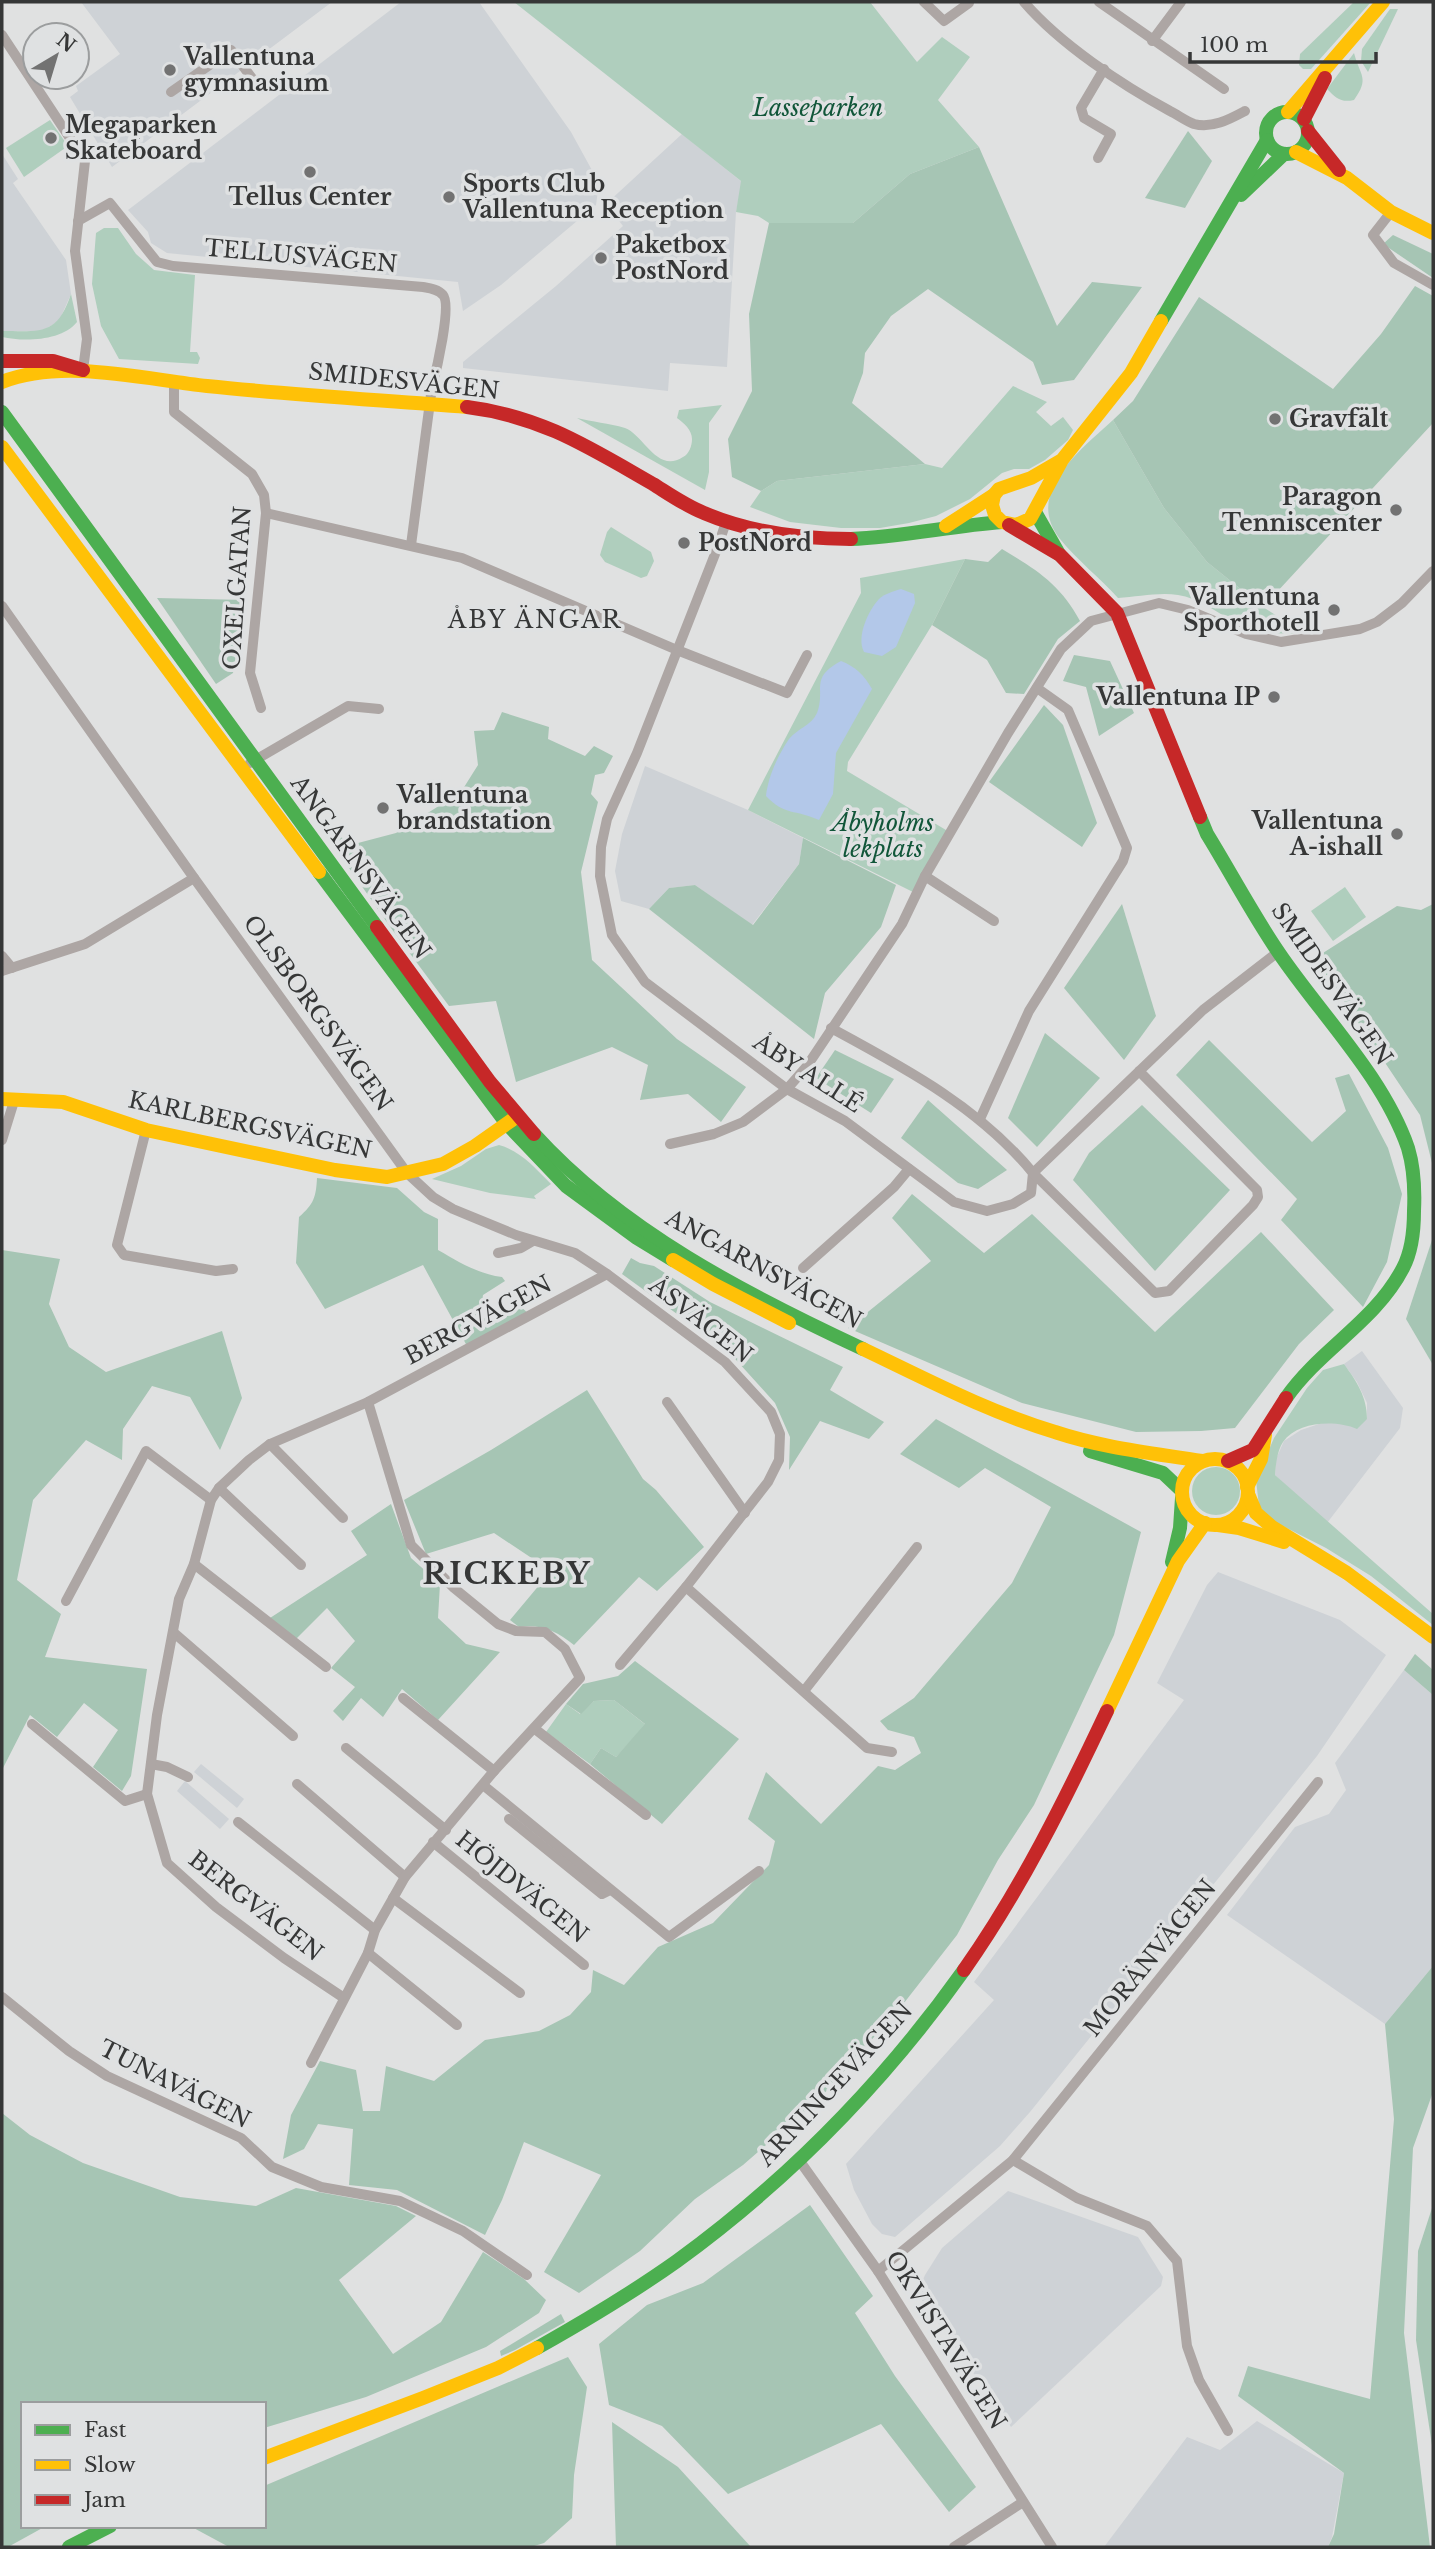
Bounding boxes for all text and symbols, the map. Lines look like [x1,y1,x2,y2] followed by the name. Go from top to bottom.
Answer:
[21,21,91,91] north arrow
[1190,21,1376,65] scale bar
[52,28,80,58] text: N
[1200,32,1268,58] text: 100 m
[183,43,330,97] place label: Vallentuna gymnasium
[162,62,178,78] marker: Vallentuna gymnasium
[752,94,883,122] park label: Lasseparken
[65,111,217,165] place label: Megaparken Skateboard
[43,130,59,146] marker: Megaparken Skateboard
[302,164,318,180] marker: Tellus Center
[462,170,724,224] place label: Sports Club Vallentuna Reception
[229,183,392,211] place label: Tellus Center
[441,189,457,205] marker: Sports Club Vallentuna Reception
[615,231,729,285] place label: Paketbox PostNord
[203,233,399,278] street label: TELLUSVÄGEN
[593,250,609,266] marker: Paketbox PostNord
[307,356,501,405] street label: SMIDESVÄGEN
[1289,405,1388,433] place label: Gravfält
[1267,411,1283,427] marker: Gravfält
[1222,483,1383,537] place label: Paragon Tenniscenter
[1388,502,1404,518] marker: Paragon Tenniscenter
[217,505,257,671] street label: OXELGATAN
[698,529,812,557] place label: PostNord
[676,535,692,551] marker: PostNord
[1183,583,1320,637] place label: Vallentuna Sporthotell
[1326,602,1342,618] marker: Vallentuna Sporthotell
[447,605,622,634] district label: ÅBY ÄNGAR
[1095,683,1261,711] place label: Vallentuna IP
[1266,689,1282,705] marker: Vallentuna IP
[284,768,438,964] street label: ANGARNSVÄGEN
[396,781,552,835] place label: Vallentuna brandstation
[375,800,391,816] marker: Vallentuna brandstation
[1251,807,1383,861] place label: Vallentuna A-ishall
[829,808,934,863] park label: Åbyholms lekplats
[1389,826,1405,842] marker: Vallentuna A-ishall
[1266,897,1399,1071] street label: SMIDESVÄGEN
[237,909,399,1117] street label: OLSBORGSVÄGEN
[747,1026,868,1119] street label: ÅBY ALLÉ
[126,1085,375,1165] street label: KARLBERGSVÄGEN
[660,1202,868,1335] street label: ANGARNSVÄGEN
[399,1269,556,1371] street label: BERGVÄGEN
[643,1270,759,1369] street label: ÅSVÄGEN
[422,1555,592,1592] district label: RICKEBY
[450,1824,594,1949] street label: HÖJDVÄGEN
[183,1844,329,1967] street label: BERGVÄGEN
[1077,1873,1222,2042] street label: MORÄNVÄGEN
[750,1995,918,2173] street label: ARNINGEVÄGEN
[95,2033,256,2134] street label: TUNAVÄGEN
[880,2245,1013,2435] street label: OKVISTAVÄGEN
[21,2402,266,2528] legend
[84,2417,126,2443] text: Fast
[84,2452,136,2478] text: Slow
[81,2487,126,2513] text: Jam

